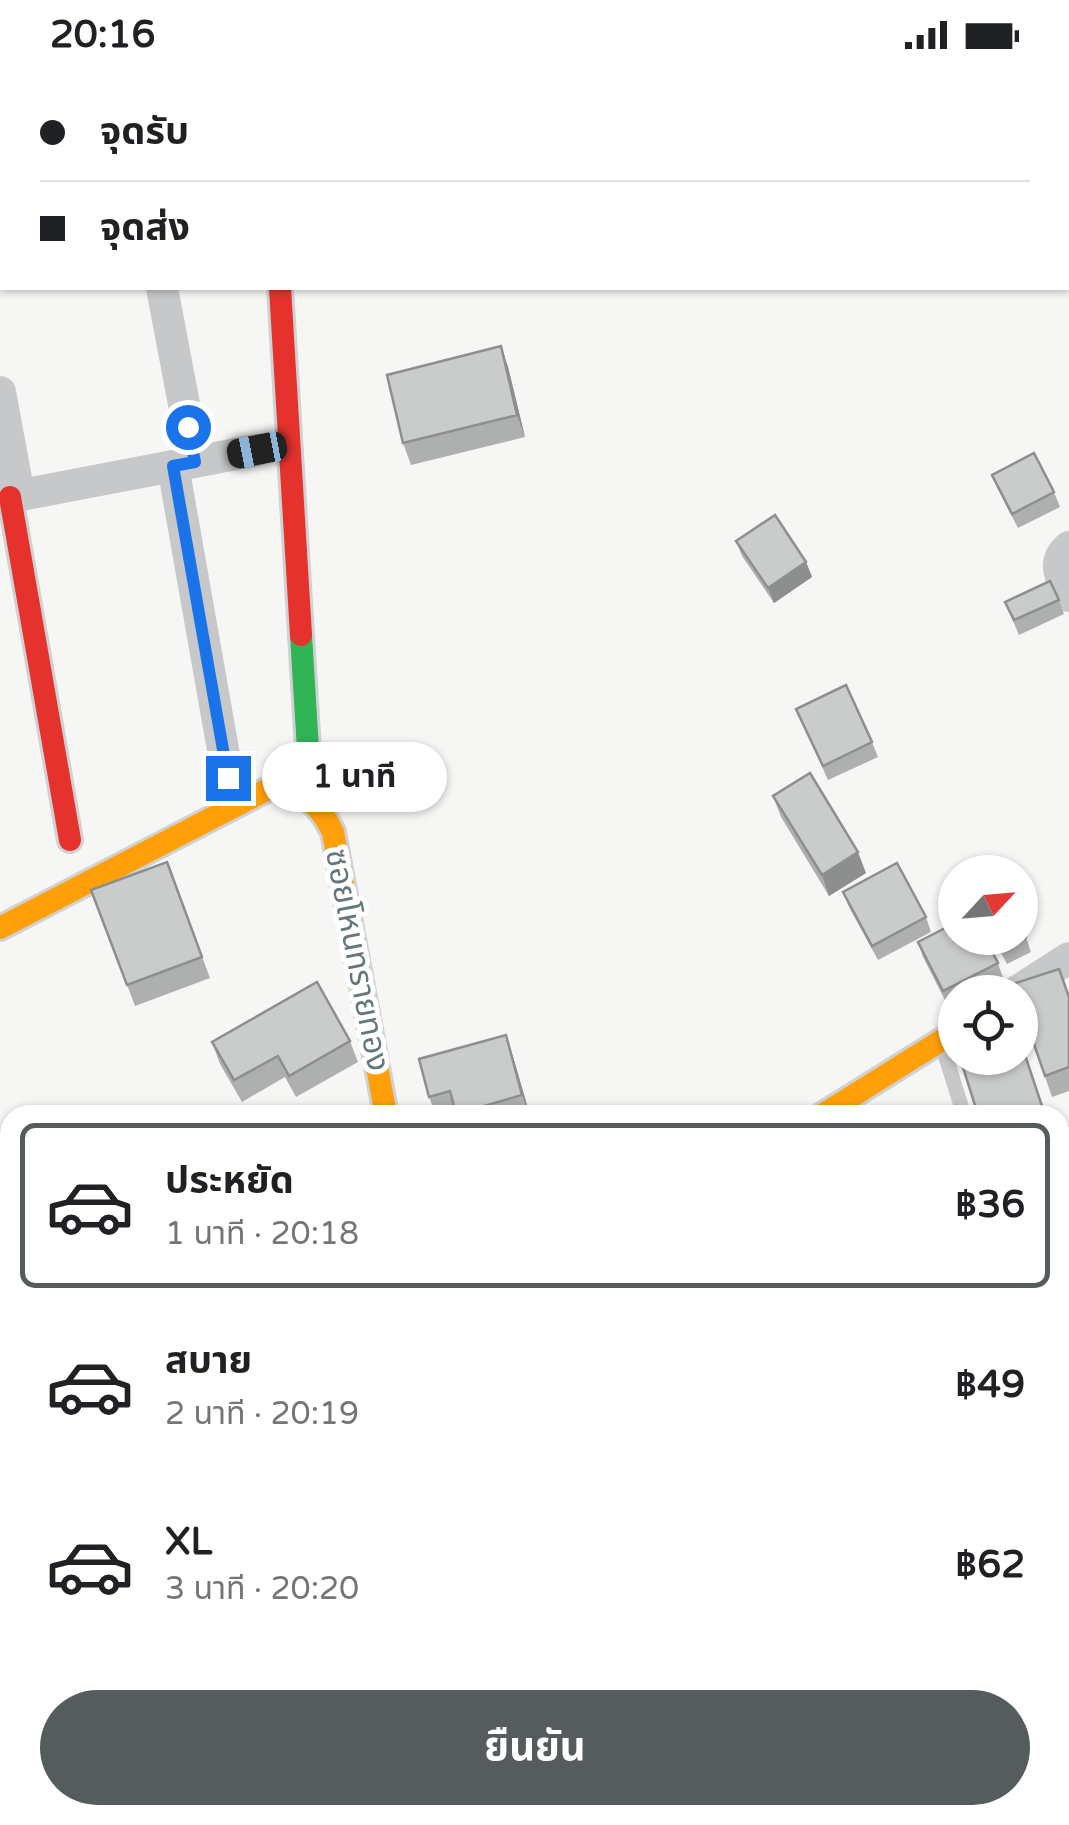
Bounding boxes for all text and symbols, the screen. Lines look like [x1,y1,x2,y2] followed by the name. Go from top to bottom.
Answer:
[50,12,155,58] text: 20:16
[100,109,189,155] text: จุดรับ
[100,205,190,251] text: จุดส่ง
[166,405,211,450] route start
[225,430,289,470] car
[263,743,448,813] callout: 1 นาที
[206,756,251,801] route end
[313,758,396,796] text: 1 นาที
[317,846,397,1074] street label: ซอยโหนทรายทอง
[938,855,1038,955] north arrow
[938,855,1038,1075] map controls
[938,975,1038,1075] button: locate
[165,1158,294,1204] text: ประหยัด
[45,1161,135,1251] icon: car
[955,1182,1025,1228] text: ฿36
[165,1215,359,1253] text: 1 นาที · 20:18
[165,1338,252,1384] text: สบาย
[45,1341,135,1431] icon: car
[955,1362,1025,1408] text: ฿49
[165,1395,359,1433] text: 2 นาที · 20:19
[165,1519,212,1565] text: XL
[45,1521,135,1611] icon: car
[955,1542,1025,1588] text: ฿62
[165,1570,359,1608] text: 3 นาที · 20:20
[40,1690,1030,1805] button: ยืนยัน

